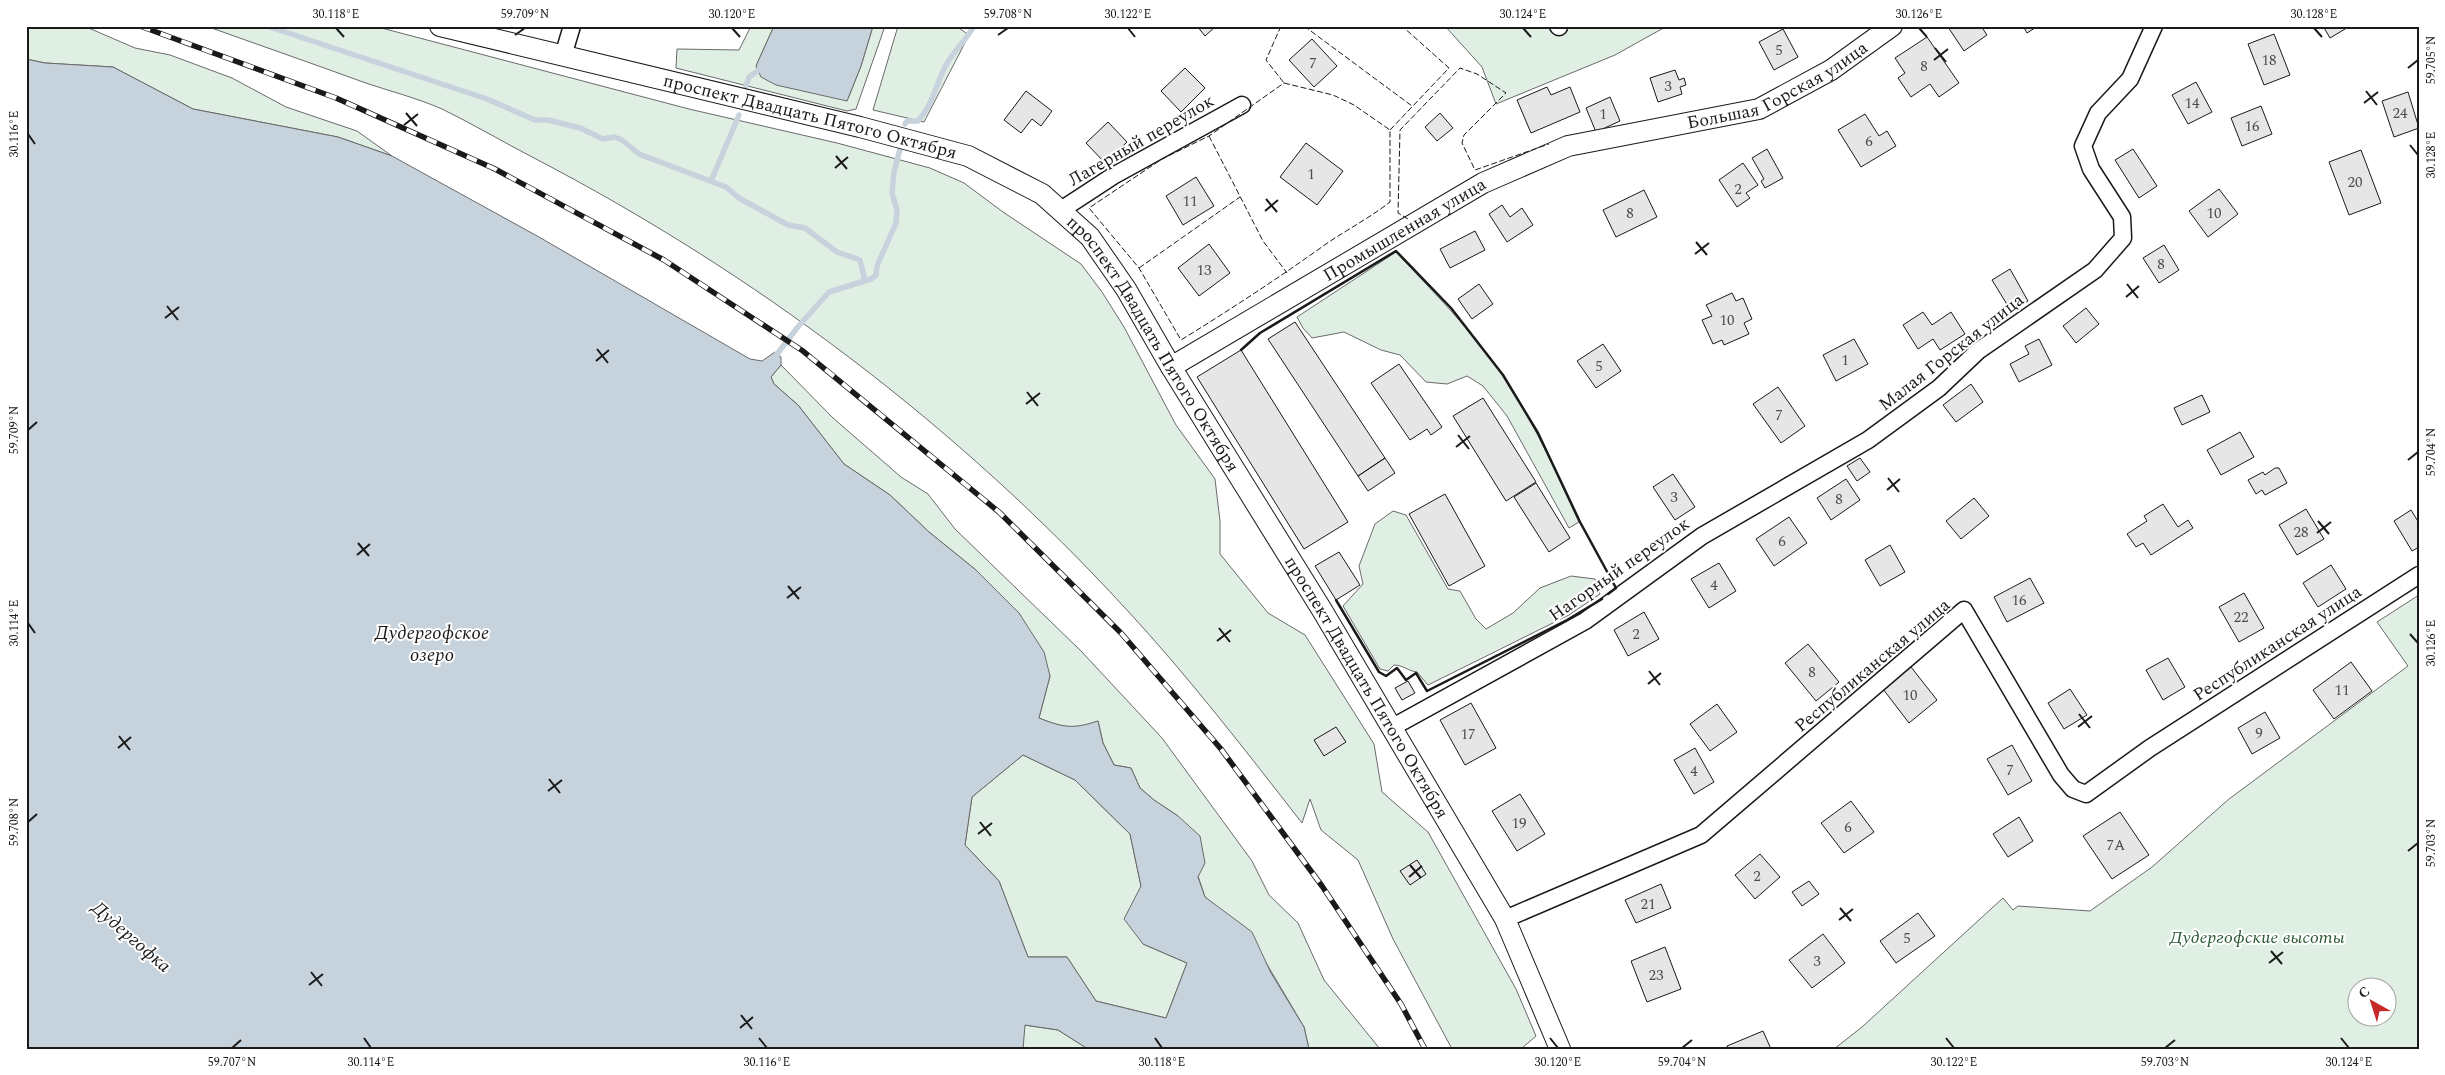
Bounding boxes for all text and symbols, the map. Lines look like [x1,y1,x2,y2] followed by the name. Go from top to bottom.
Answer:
[313,5,359,24] text: 30.118°E
[501,5,549,24] text: 59.709°N
[709,5,755,24] text: 30.120°E
[984,5,1032,24] text: 59.708°N
[1105,5,1151,24] text: 30.122°E
[1500,5,1546,24] text: 30.124°E
[1896,5,1942,24] text: 30.126°E
[2291,5,2337,24] text: 30.128°E
[1685,35,1874,137] street label: Большая Горская улица
[2422,36,2441,84] text: 59.705°N
[1775,39,1783,62] house number: 5
[2261,49,2277,72] house number: 18
[1309,52,1317,75] house number: 7
[1920,55,1928,78] house number: 8
[660,67,960,166] street label: проспект Двадцать Пятого Октября
[1664,75,1672,98] house number: 3
[1063,88,1219,193] street label: Лагерный переулок
[2184,92,2200,115] house number: 14
[2392,102,2408,125] house number: 24
[1599,103,1607,126] house number: 1
[5,111,24,157] text: 30.116°E
[2244,115,2260,138] house number: 16
[1865,130,1873,153] house number: 6
[2422,132,2441,178] text: 30.128°E
[1307,163,1315,186] house number: 1
[1318,171,1492,289] street label: Промышленная улица
[2347,171,2363,194] house number: 20
[1734,178,1742,201] house number: 2
[1182,190,1198,213] house number: 11
[1626,202,1634,225] house number: 8
[2206,202,2222,225] house number: 10
[1060,209,1246,477] street label: проспект Двадцать Пятого Октября
[2157,253,2165,276] house number: 8
[1196,259,1212,282] house number: 13
[1873,287,2030,418] street label: Малая Горская улица
[1719,309,1735,332] house number: 10
[1841,349,1849,372] house number: 1
[1595,355,1603,378] house number: 5
[1775,404,1783,427] house number: 7
[5,406,24,454] text: 59.709°N
[2422,428,2441,476] text: 59.704°N
[1670,486,1678,509] house number: 3
[1835,488,1843,511] house number: 8
[1543,510,1695,628] street label: Нагорный переулок
[2293,521,2309,544] house number: 28
[1778,530,1786,553] house number: 6
[1277,551,1456,824] street label: проспект Двадцать Пятого Октября
[1710,574,1718,597] house number: 4
[2188,579,2367,708] street label: Республиканская улица
[2011,589,2027,612] house number: 16
[1788,592,1956,739] street label: Республиканская улица
[5,600,24,646] text: 30.114°E
[2233,606,2249,629] house number: 22
[374,619,489,670] water label: Дудергофское озеро
[2422,620,2441,666] text: 30.126°E
[1632,623,1640,646] house number: 2
[1808,661,1816,684] house number: 8
[2334,679,2350,702] house number: 11
[1902,684,1918,707] house number: 10
[2255,722,2263,745] house number: 9
[1460,723,1476,746] house number: 17
[2006,759,2014,782] house number: 7
[1690,760,1698,783] house number: 4
[5,798,24,846] text: 59.708°N
[1511,812,1527,835] house number: 19
[1844,816,1852,839] house number: 6
[2422,819,2441,867] text: 59.703°N
[2107,834,2125,857] house number: 7А
[1753,865,1761,888] house number: 2
[84,893,178,980] water label: Дудергофка
[1640,893,1656,916] house number: 21
[2168,924,2345,951] park label: Дудергофские высоты
[1903,927,1911,950] house number: 5
[1813,950,1821,973] house number: 3
[1648,964,1664,987] house number: 23
[2348,978,2398,1028] north arrow
[2354,981,2375,1004] text: С
[208,1053,256,1072] text: 59.707°N
[348,1053,394,1072] text: 30.114°E
[744,1053,790,1072] text: 30.116°E
[1139,1053,1185,1072] text: 30.118°E
[1535,1053,1581,1072] text: 30.120°E
[1658,1053,1706,1072] text: 59.704°N
[1931,1053,1977,1072] text: 30.122°E
[2141,1053,2189,1072] text: 59.703°N
[2326,1053,2372,1072] text: 30.124°E

